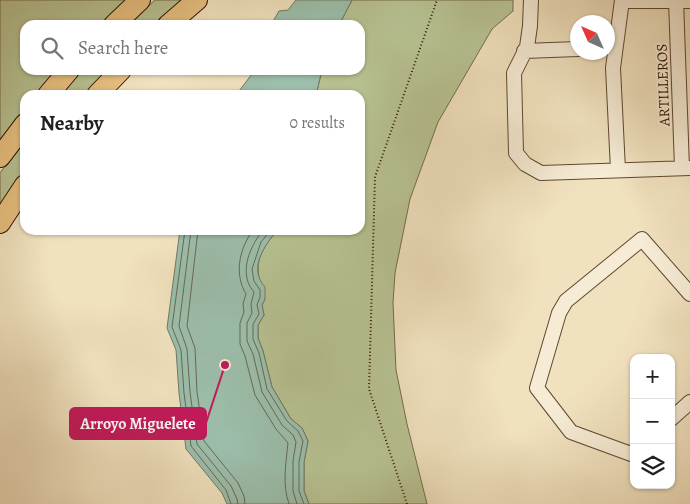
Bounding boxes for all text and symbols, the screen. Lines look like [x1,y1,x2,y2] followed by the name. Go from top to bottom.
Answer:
[570,15,615,60] north arrow
[20,20,365,75] search box
[38,34,66,62] icon: search
[78,35,168,61] text: Search here
[652,43,674,128] street label: ARTILLEROS
[40,109,103,137] text: Nearby
[289,112,345,134] text: 0 results
[630,354,675,489] map controls
[630,354,675,399] button: +
[630,399,675,444] button: −
[70,408,206,439] callout: Arroyo Miguelete
[79,413,196,435] text: Arroyo Miguelete
[630,444,675,489] button: layers

